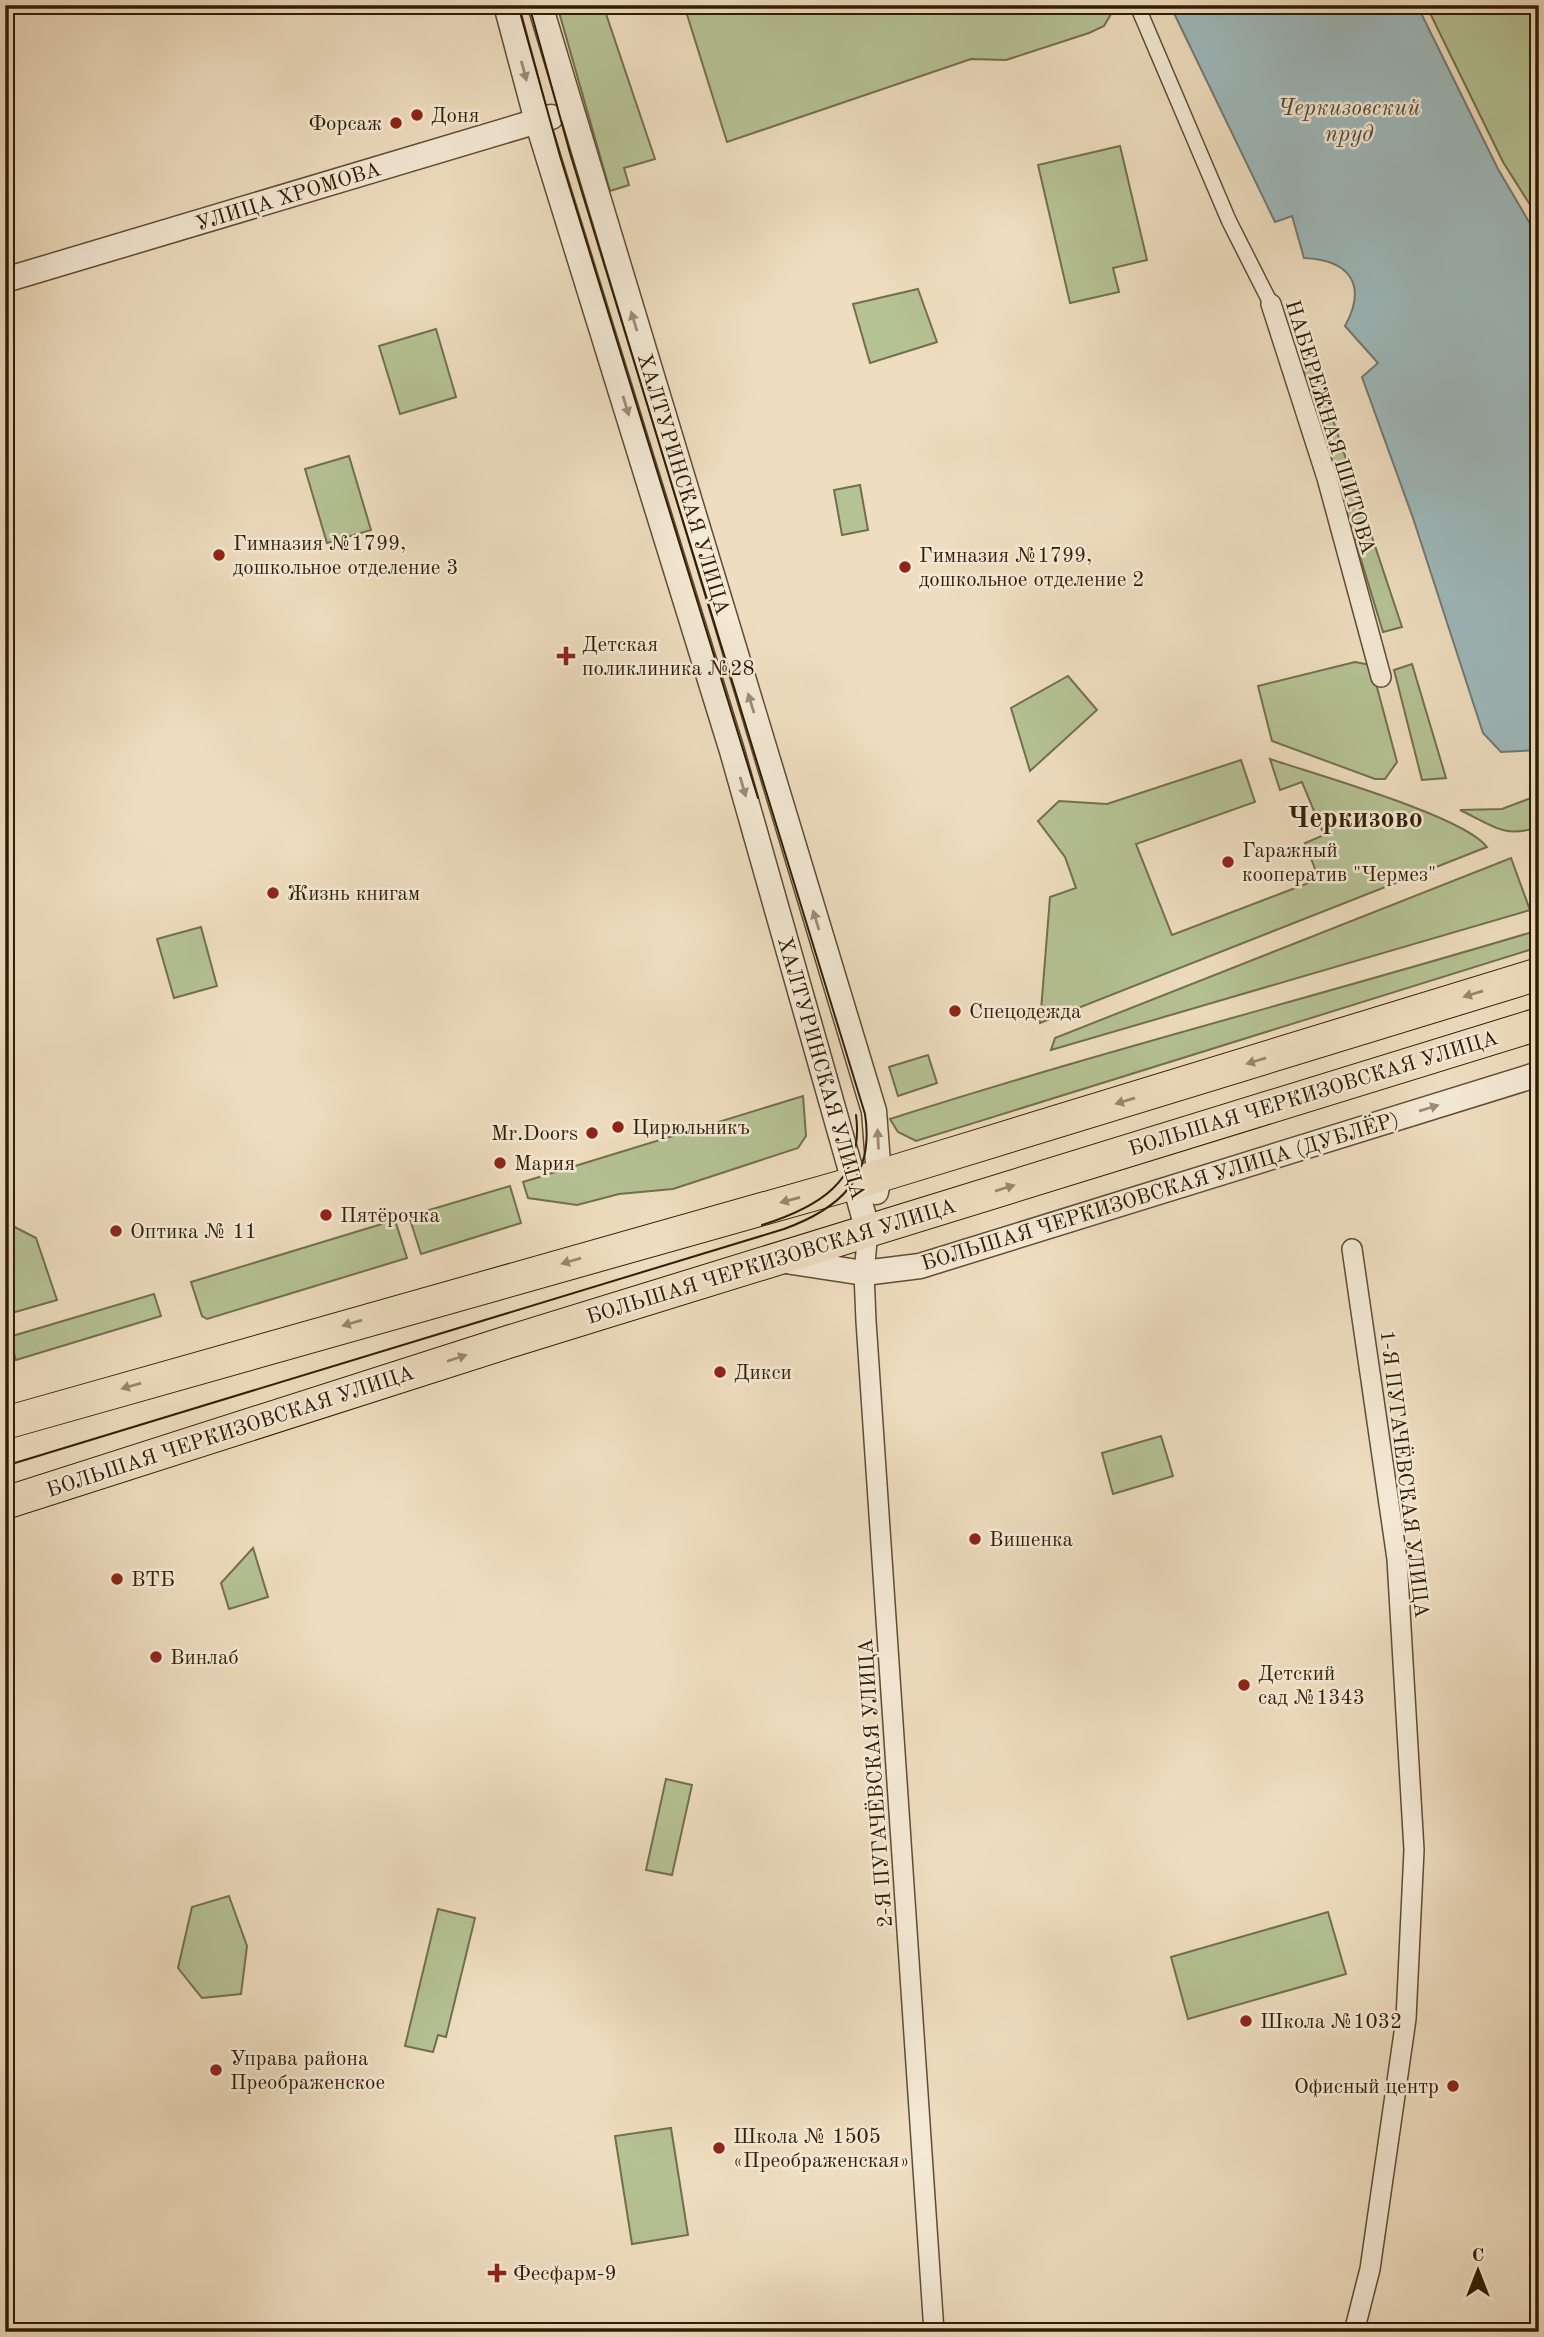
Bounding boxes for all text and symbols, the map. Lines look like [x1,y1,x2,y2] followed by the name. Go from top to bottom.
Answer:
[519,60,530,82] one-way arrow
[1278,97,1420,147] water label: Черкизовский пруд
[431,106,479,127] place label: Доня
[409,107,425,123] marker: Доня
[308,114,382,135] place label: Форсаж
[388,115,404,131] marker: Форсаж
[193,159,383,236] street label: УЛИЦА ХРОМОВА
[1281,298,1378,557] street label: НАБЕРЕЖНАЯ ШИТОВА
[628,310,639,331] one-way arrow
[633,351,732,618] street label: ХАЛТУРИНСКАЯ УЛИЦА
[621,396,631,417] one-way arrow
[233,534,458,579] place label: Гимназия №1799, дошкольное отделение 3
[919,546,1144,591] place label: Гимназия №1799, дошкольное отделение 2
[211,547,227,563] marker: Гимназия №1799, дошкольное отделение 3
[897,559,913,575] marker: Гимназия №1799, дошкольное отделение 2
[582,635,755,680] place label: Детская поликлиника №28
[556,646,576,666] marker: Детская поликлиника №28
[745,692,755,713] one-way arrow
[738,777,748,798] one-way arrow
[1287,806,1423,834] district label: Черкизово
[1242,841,1436,886] place label: Гаражный кооператив "Чермез"
[1220,854,1236,870] marker: Гаражный кооператив "Чермез"
[287,884,420,905] place label: Жизнь книгам
[265,885,281,901] marker: Жизнь книгам
[811,910,821,931] one-way arrow
[773,935,868,1202] street label: ХАЛТУРИНСКАЯ УЛИЦА
[1463,990,1484,1000] one-way arrow
[969,1002,1081,1023] place label: Спецодежда
[947,1003,963,1019] marker: Спецодежда
[1126,1028,1501,1161] street label: БОЛЬШАЯ ЧЕРКИЗОВСКАЯ УЛИЦА
[1245,1056,1266,1066] one-way arrow
[1115,1096,1136,1106] one-way arrow
[1419,1103,1440,1113] one-way arrow
[918,1106,1402,1275] street label: БОЛЬШАЯ ЧЕРКИЗОВСКАЯ УЛИЦА (ДУБЛЁР)
[632,1118,750,1139] place label: Цирюльникъ
[610,1119,626,1135] marker: Цирюльникъ
[491,1124,578,1145] place label: Mr.Doors
[584,1125,600,1141] marker: Mr.Doors
[872,1128,883,1150] one-way arrow
[514,1154,575,1175] place label: Мария
[492,1155,508,1171] marker: Мария
[995,1182,1016,1193] one-way arrow
[779,1195,801,1206] one-way arrow
[584,1196,959,1329] street label: БОЛЬШАЯ ЧЕРКИЗОВСКАЯ УЛИЦА
[340,1206,440,1227] place label: Пятёрочка
[318,1207,334,1223] marker: Пятёрочка
[130,1222,257,1243] place label: Оптика № 11
[108,1223,124,1239] marker: Оптика № 11
[560,1257,581,1267] one-way arrow
[341,1319,362,1329] one-way arrow
[1375,1329,1436,1619] street label: 1-Я ПУГАЧЁВСКАЯ УЛИЦА
[447,1353,468,1363] one-way arrow
[44,1363,417,1502] street label: БОЛЬШАЯ ЧЕРКИЗОВСКАЯ УЛИЦА
[734,1363,792,1384] place label: Дикси
[712,1364,728,1380] marker: Дикси
[120,1382,141,1392] one-way arrow
[989,1530,1073,1551] place label: Вишенка
[967,1531,983,1547] marker: Вишенка
[131,1570,175,1591] place label: ВТБ
[109,1571,125,1587] marker: ВТБ
[852,1638,897,1928] street label: 2-Я ПУГАЧЁВСКАЯ УЛИЦА
[170,1648,239,1669] place label: Винлаб
[148,1649,164,1665] marker: Винлаб
[1258,1664,1365,1709] place label: Детский сад №1343
[1236,1677,1252,1693] marker: Детский сад №1343
[1260,2012,1402,2033] place label: Школа №1032
[1238,2013,1254,2029] marker: Школа №1032
[230,2049,385,2094] place label: Управа района Преображенское
[208,2062,224,2078] marker: Управа района Преображенское
[1294,2077,1439,2098] place label: Офисный центр
[1445,2078,1461,2094] marker: Офисный центр
[733,2127,910,2172] place label: Школа № 1505 «Преображенская»
[711,2140,727,2156] marker: Школа № 1505 «Преображенская»
[1442,2236,1512,2306] north arrow
[1472,2247,1484,2266] text: С
[487,2263,507,2283] marker: Фесфарм-9
[513,2264,617,2285] place label: Фесфарм-9

